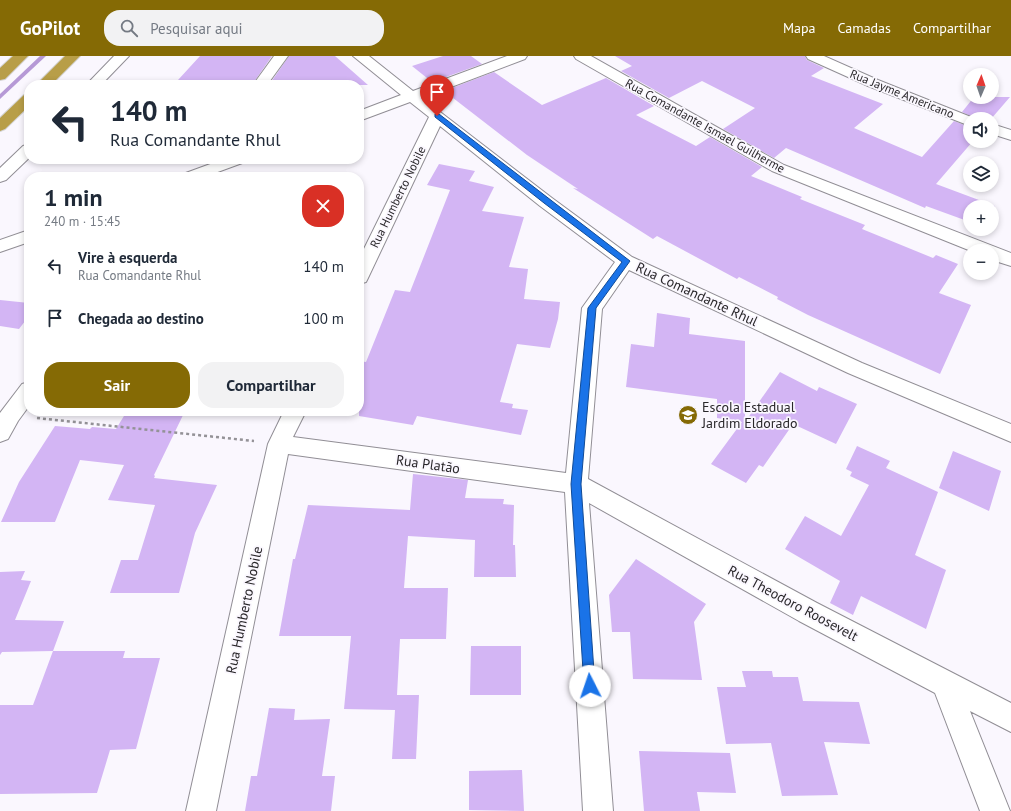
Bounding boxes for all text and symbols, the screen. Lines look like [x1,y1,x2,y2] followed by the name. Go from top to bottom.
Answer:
[104,10,384,46] search box
[20,16,80,40] text: GoPilot
[118,17,140,39] icon: search
[150,19,243,38] text: Pesquisar aqui
[783,19,816,37] text: Mapa
[838,19,891,37] text: Camadas
[913,19,991,37] text: Compartilhar
[848,66,956,121] street label: Rua Jayme Americano
[963,68,999,104] north arrow
[963,68,999,280] map controls
[420,75,454,116] pin
[623,75,788,176] street label: Rua Comandante Ismael Guilherme
[426,81,448,103] icon: arrive
[110,92,187,129] text: 140 m
[44,96,96,148] icon: left
[963,112,999,148] button: sound
[110,128,280,151] text: Rua Comandante Rhul
[366,143,429,250] street label: Rua Humberto Nobile
[963,156,999,192] button: layers
[44,182,103,213] text: 1 min
[302,185,344,227] button: close
[963,200,999,236] button: +
[44,213,121,230] text: 240 m · 15:45
[963,244,999,280] button: −
[78,248,177,267] text: Vire à esquerda
[44,255,66,277] icon: left
[303,257,344,276] text: 140 m
[633,258,761,330] street label: Rua Comandante Rhul
[78,267,201,284] text: Rua Comandante Rhul
[44,307,66,329] icon: arrive
[78,309,204,328] text: Chegada ao destino
[303,309,344,328] text: 100 m
[44,362,190,408] button: Sair
[198,362,344,408] button: Compartilhar
[701,398,798,432] place label: Escola Estadual Jardim Eldorado
[677,404,699,426] school or university icon: Escola Estadual Jardim Eldorado
[395,451,461,477] street label: Rua Platão
[222,545,266,675] street label: Rua Humberto Nobile
[725,561,861,645] street label: Rua Theodoro Roosevelt
[569,665,611,707] position arrow

